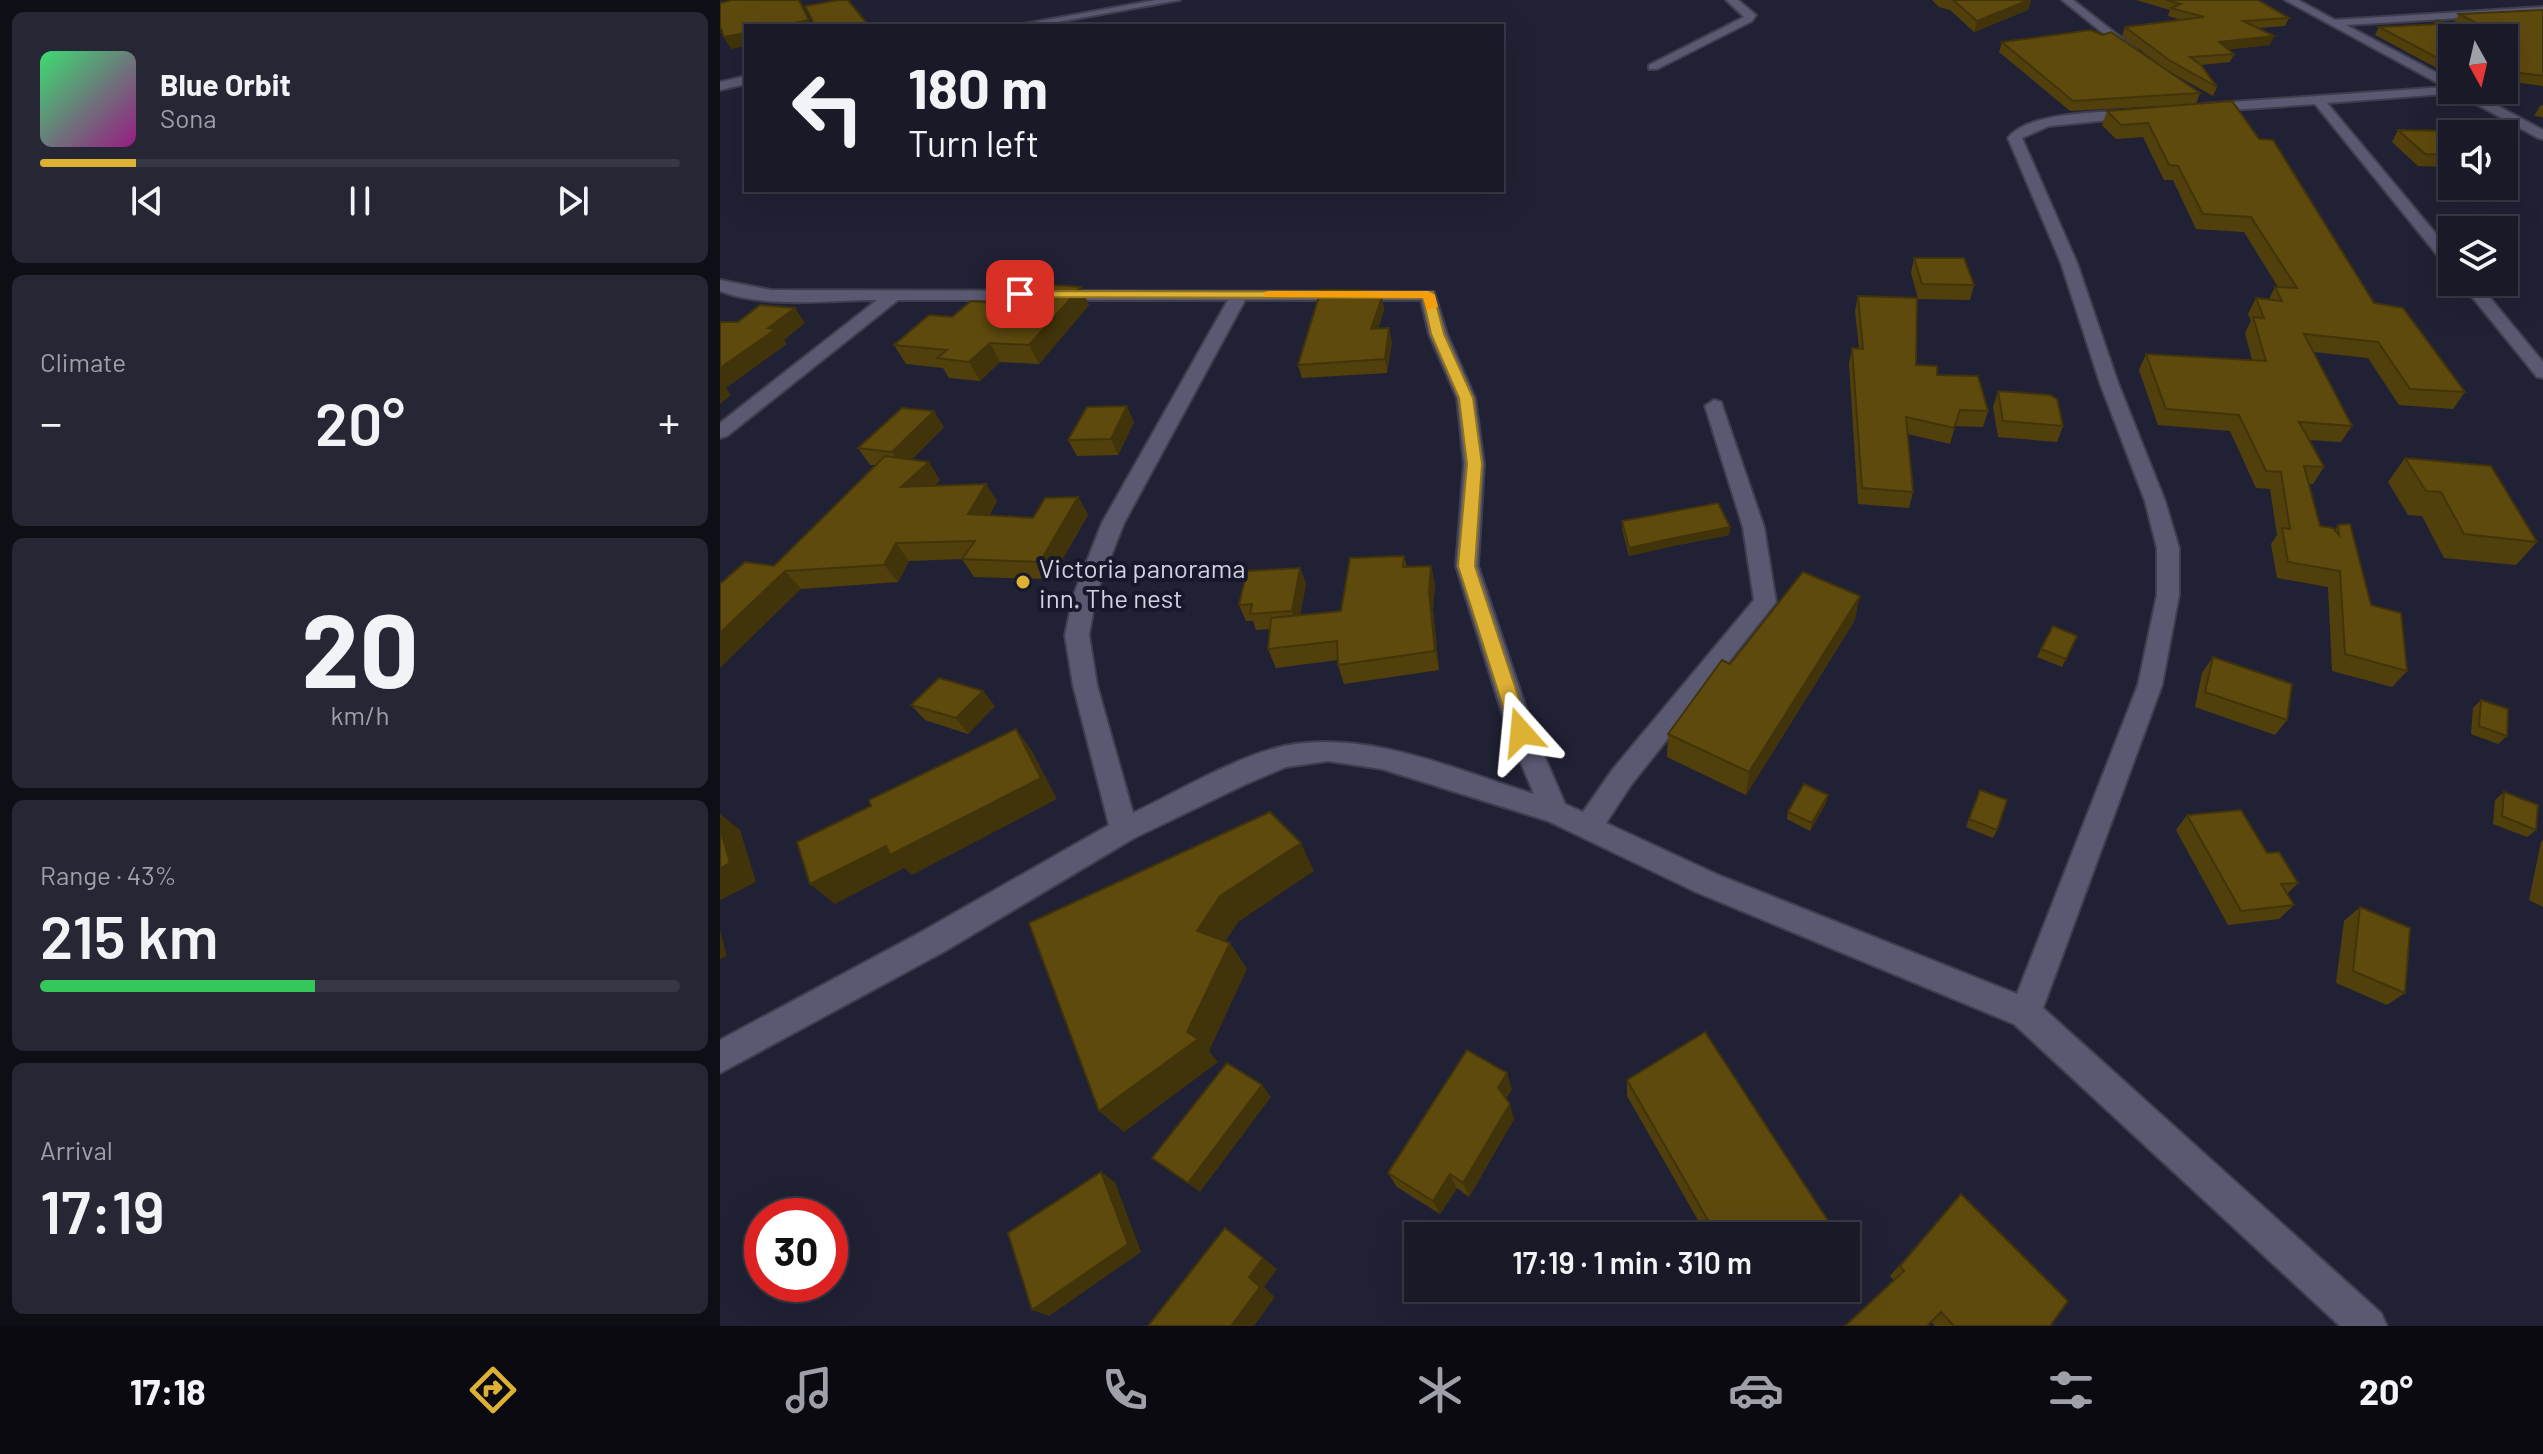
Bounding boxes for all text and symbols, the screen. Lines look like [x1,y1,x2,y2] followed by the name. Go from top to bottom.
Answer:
[2438,24,2518,104] north arrow
[2438,24,2518,296] map controls
[908,53,1048,120] text: 180 m
[776,56,880,160] icon: left
[160,66,291,102] text: Blue Orbit
[160,102,217,133] text: Sona
[2438,120,2518,200] button: sound
[908,121,1039,164] text: Turn left
[125,179,169,223] icon: previous
[338,179,382,223] icon: pause
[551,179,595,223] icon: next
[2438,216,2518,296] button: layers
[986,260,1054,328] pin
[998,272,1042,316] icon: arrive
[40,346,126,377] text: Climate
[315,386,405,458] text: 20°
[40,395,62,448] text: −
[658,395,680,448] text: +
[1039,552,1245,613] place label: Victoria panorama inn. The nest
[1014,573,1032,591] marker: Victoria panorama inn. The nest
[301,584,419,709] text: 20
[1479,690,1563,774] position arrow
[331,699,389,730] text: km/h
[40,859,177,890] text: Range · 43%
[40,899,219,971] text: 215 km
[40,1134,113,1165] text: Arrival
[40,1174,165,1246] text: 17:19
[744,1198,848,1302] speed limit sign: 30
[1512,1244,1752,1280] text: 17:19 · 1 min · 310 m
[465,1362,521,1418] icon: directions
[781,1362,837,1418] icon: music
[1097,1362,1153,1418] icon: phone
[1412,1362,1468,1418] icon: climate
[1728,1362,1784,1418] icon: car
[2043,1362,2099,1418] icon: filters
[130,1369,206,1412] text: 17:18
[2359,1369,2413,1412] text: 20°

